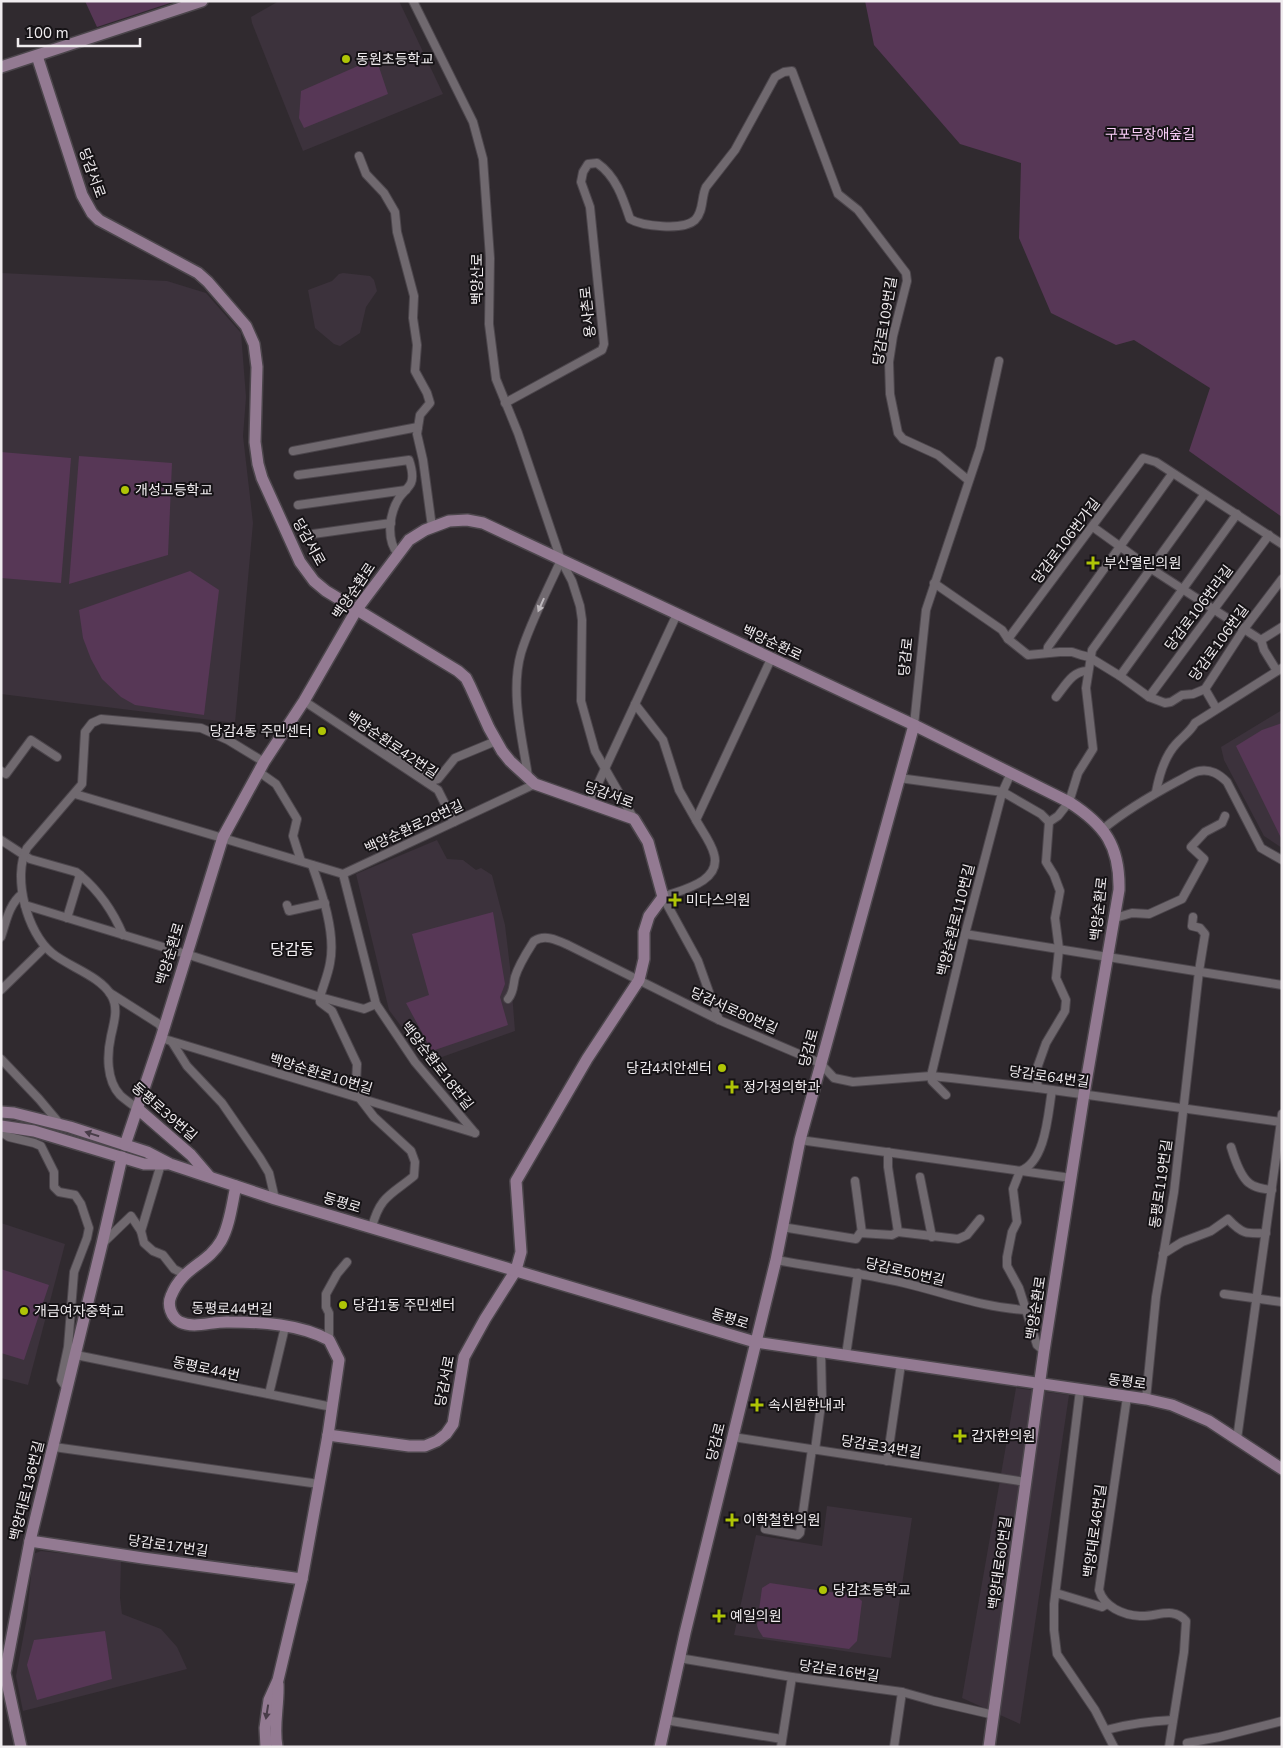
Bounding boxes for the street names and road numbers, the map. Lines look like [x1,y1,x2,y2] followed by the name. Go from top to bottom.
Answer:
[74,146,110,201] street label: 당감서로
[468,253,487,305] street label: 백양산로
[869,275,901,367] street label: 당감로109번길
[576,285,600,339] street label: 용사촌로
[1028,494,1104,588] street label: 당감로106번가길
[288,515,330,569] street label: 당감서로
[328,559,380,623] street label: 백양순환로
[1161,561,1237,655] street label: 당감로106번라길
[1185,601,1253,685] street label: 당감로106번길
[739,621,805,665] street label: 백양순환로
[895,637,917,677] street label: 당감로
[342,707,442,783] street label: 백양순환로42번길
[582,777,637,813] street label: 당감서로
[362,796,466,858] street label: 백양순환로28번길
[933,862,979,978] street label: 백양순환로110번길
[1086,876,1112,942] street label: 백양순환로
[151,920,189,988] street label: 백양순환로
[687,983,781,1039] street label: 당감서로80번길
[397,1018,477,1114] street label: 백양순환로18번길
[795,1027,823,1069] street label: 당감로
[267,1049,375,1099] street label: 백양순환로10번길
[1007,1062,1091,1092] street label: 당감로64번길
[127,1078,201,1146] street label: 동평로39번길
[1145,1138,1177,1230] street label: 동평로119번길
[321,1188,363,1218] street label: 동평로
[863,1254,947,1290] street label: 당감로50번길
[1022,1275,1050,1341] street label: 백양순환로
[191,1299,273,1319] street label: 동평로44번길
[709,1304,751,1334] street label: 동평로
[171,1353,241,1385] street label: 동평로44번
[431,1354,459,1408] street label: 당감서로
[1107,1370,1148,1394] street label: 동평로
[702,1421,730,1463] street label: 당감로
[839,1431,923,1463] street label: 당감로34번길
[5,1439,49,1543] street label: 백양대로136번길
[1079,1483,1111,1579] street label: 백양대로46번길
[984,1515,1016,1611] street label: 백양대로60번길
[126,1531,210,1561] street label: 당감로17번길
[797,1656,881,1686] street label: 당감로16번길

